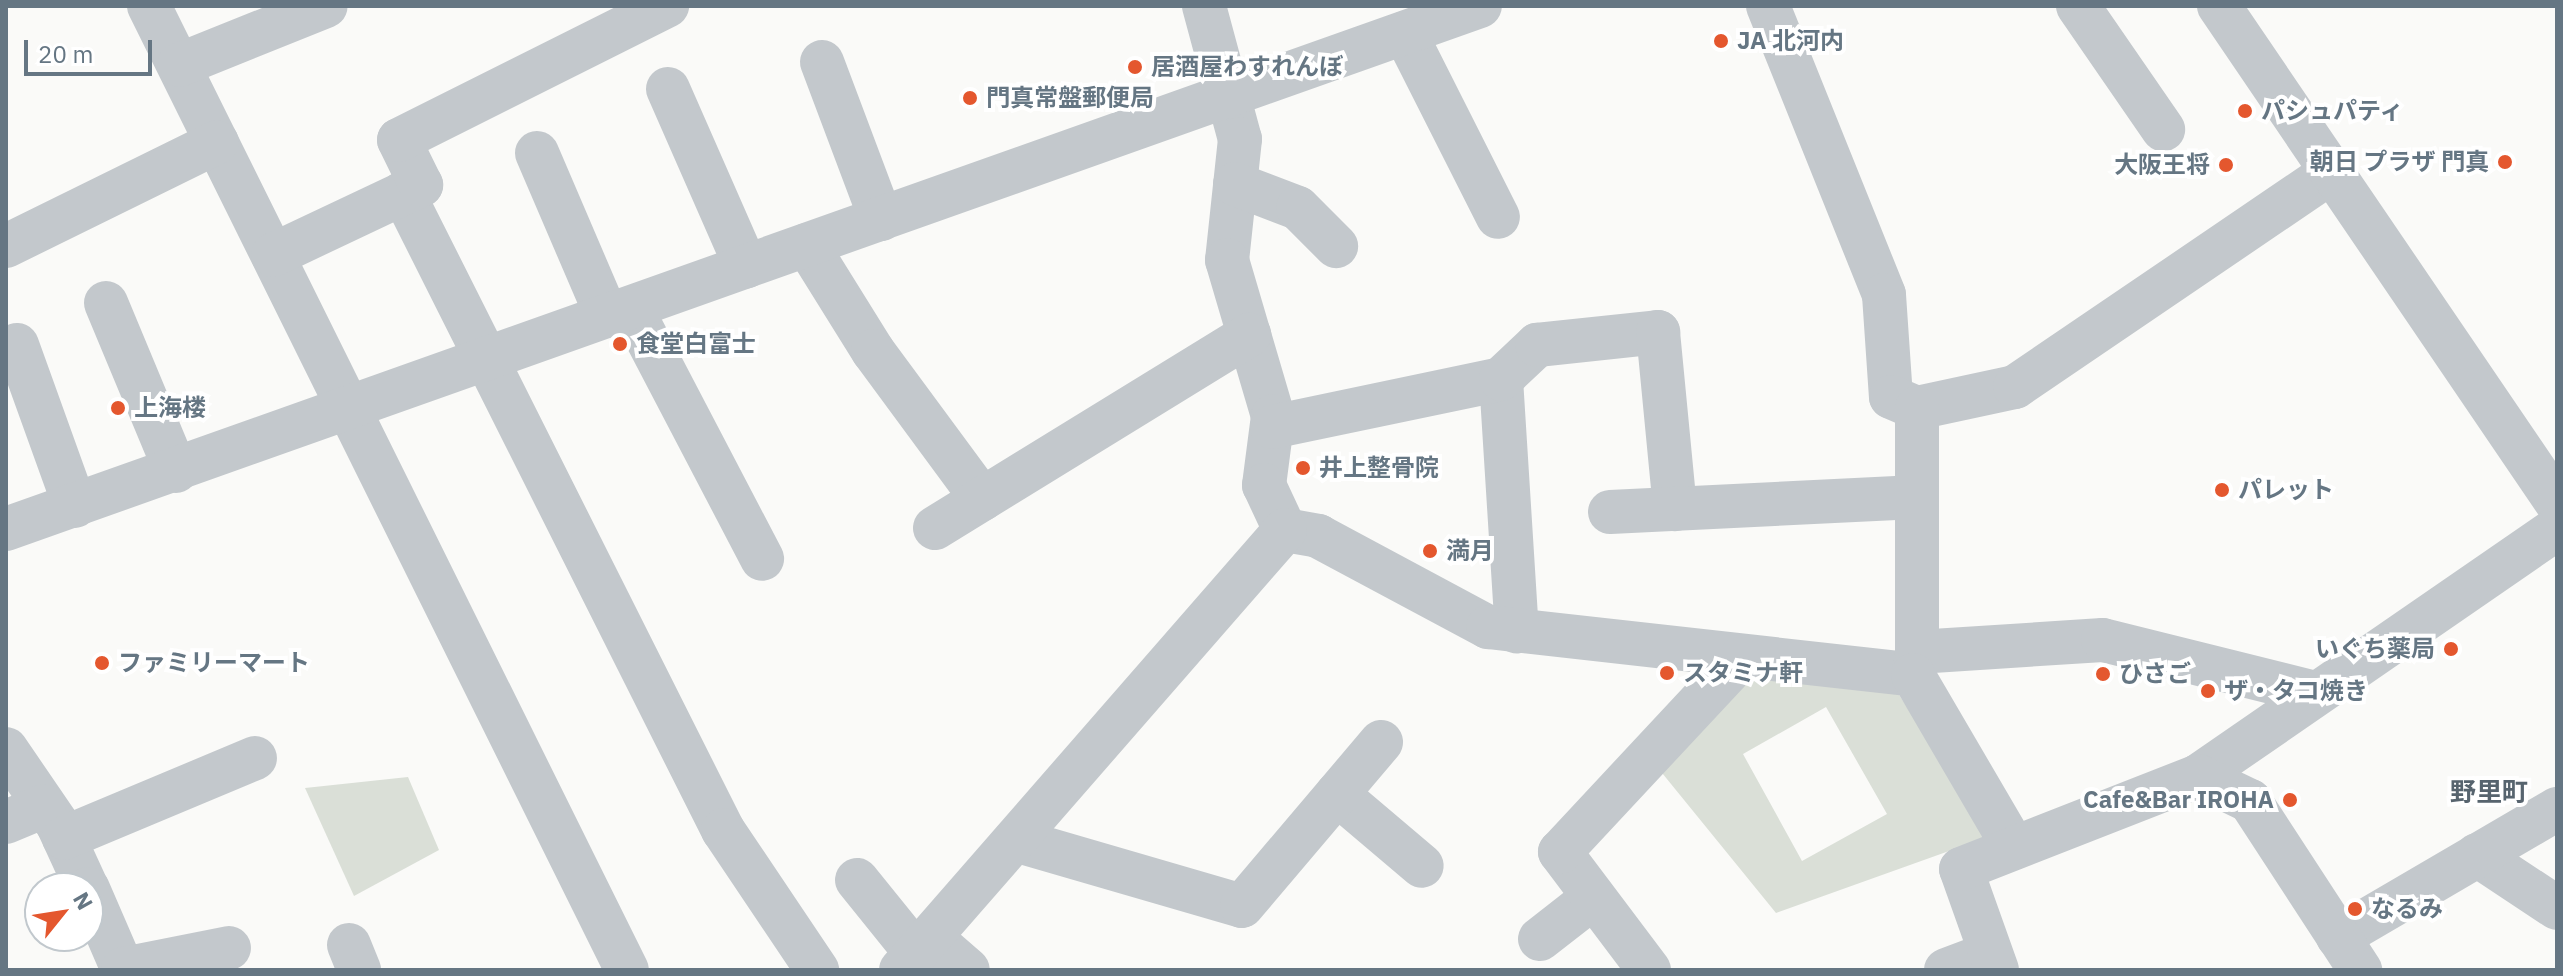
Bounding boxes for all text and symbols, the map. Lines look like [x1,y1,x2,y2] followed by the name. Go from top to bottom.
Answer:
[28,24,156,74] scale bar
[1737,27,1844,55] place label: JA 北河内
[1712,32,1730,50] marker: JA 北河内
[38,38,93,70] text: 20 m
[1151,53,1343,81] place label: 居酒屋わすれんぼ
[1126,58,1144,76] marker: 居酒屋わすれんぼ
[986,84,1154,112] place label: 門真常盤郵便局
[961,89,979,107] marker: 門真常盤郵便局
[2261,97,2405,125] place label: パシュパティ
[2236,102,2254,120] marker: パシュパティ
[2310,148,2489,176] place label: 朝日 プラザ 門真
[2114,151,2210,179] place label: 大阪王将
[2496,153,2514,171] marker: 朝日 プラザ 門真
[2217,156,2235,174] marker: 大阪王将
[636,330,756,358] place label: 食堂白富士
[611,335,629,353] marker: 食堂白富士
[134,394,206,422] place label: 上海楼
[109,399,127,417] marker: 上海楼
[1319,454,1439,482] place label: 井上整骨院
[1294,459,1312,477] marker: 井上整骨院
[2238,476,2334,504] place label: パレット
[2213,481,2231,499] marker: パレット
[1446,537,1494,565] place label: 満月
[1421,542,1439,560] marker: 満月
[2315,635,2435,663] place label: いぐち薬局
[2442,640,2460,658] marker: いぐち薬局
[118,649,310,677] place label: ファミリーマート
[93,654,111,672] marker: ファミリーマート
[1683,659,1803,687] place label: スタミナ軒
[2119,660,2191,688] place label: ひさご
[1658,664,1676,682] marker: スタミナ軒
[2094,665,2112,683] marker: ひさご
[2224,677,2368,705] place label: ザ・タコ焼き
[2199,682,2217,700] marker: ザ・タコ焼き
[2450,776,2528,808] district label: 野里町
[2083,786,2274,814] place label: Cafe&Bar IROHA
[2281,791,2299,809] marker: Cafe&Bar IROHA
[24,872,104,952] north arrow
[67,887,100,915] text: N
[2371,895,2443,923] place label: なるみ
[2346,900,2364,918] marker: なるみ

